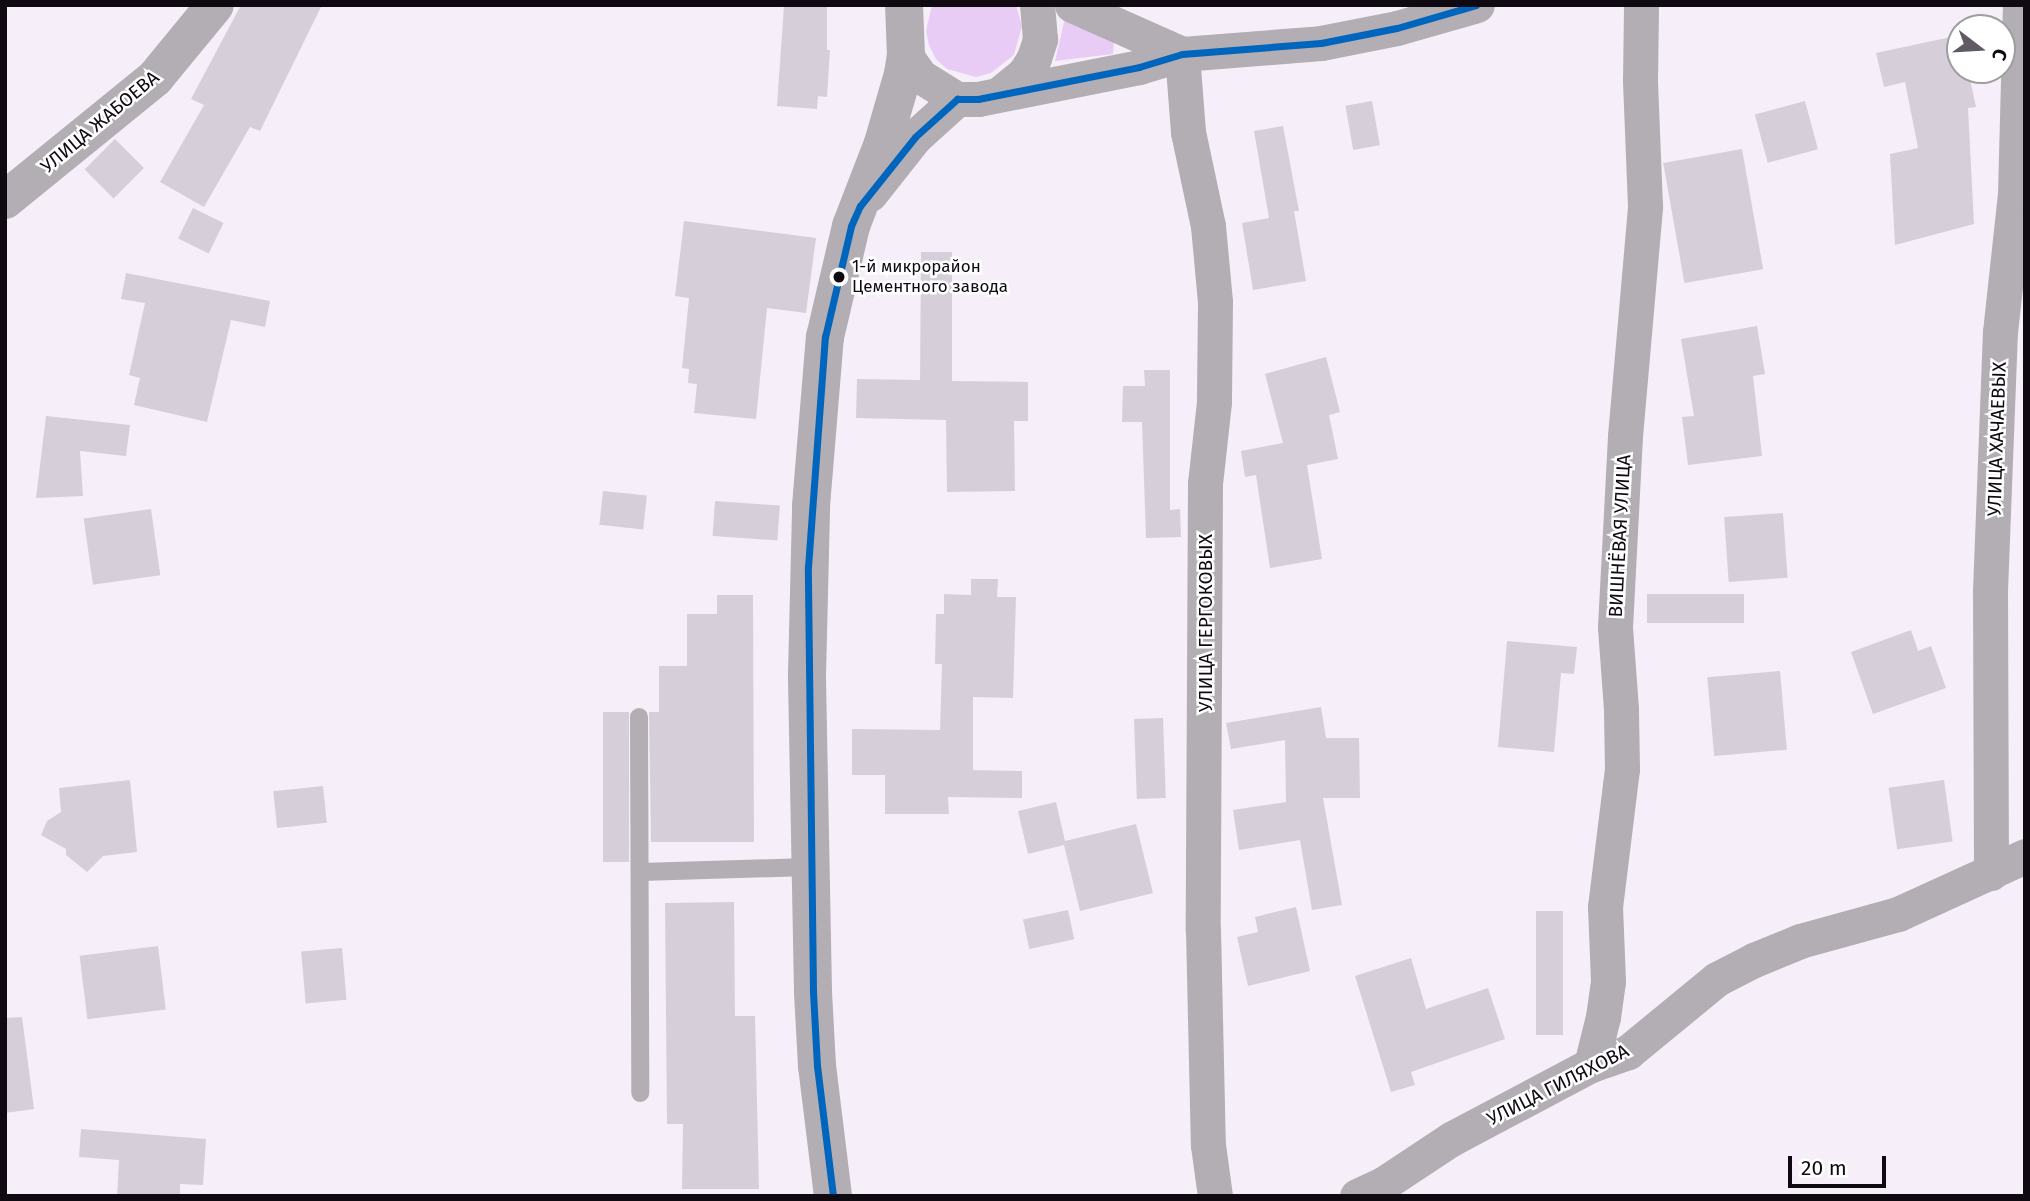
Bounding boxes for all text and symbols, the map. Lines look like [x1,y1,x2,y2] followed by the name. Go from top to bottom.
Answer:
[1946,14,2016,84] north arrow
[1987,46,2012,63] text: С
[36,66,164,178] street label: УЛИЦА ЖАБОЕВА
[852,257,1008,297] place label: 1-й микрорайон Цементного завода
[832,270,846,284] marker: 1-й микрорайон Цементного завода
[1983,361,2011,517] street label: УЛИЦА ХАЧАЕВЫХ
[1604,454,1636,618] street label: ВИШНЁВАЯ УЛИЦА
[1195,534,1217,712] street label: УЛИЦА ГЕРГОКОВЫХ
[1483,1039,1633,1131] street label: УЛИЦА ГИЛЯХОВА
[1792,1142,1890,1186] scale bar
[1801,1155,1847,1181] text: 20 m

